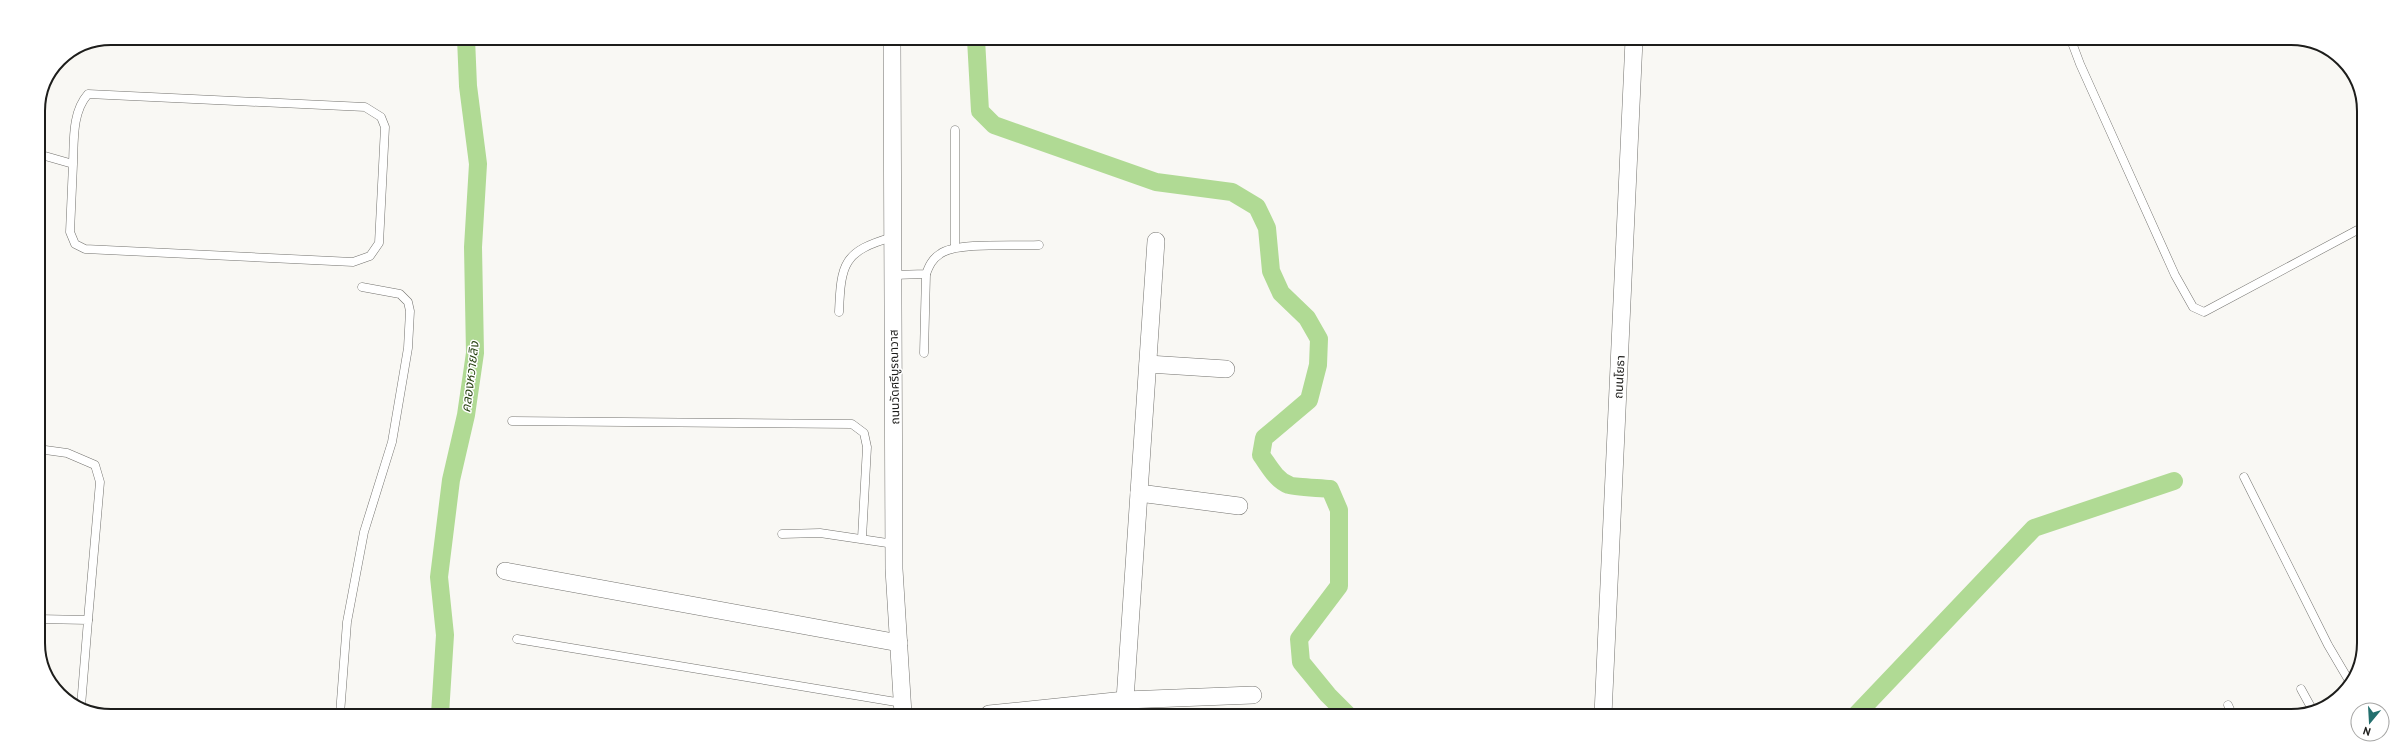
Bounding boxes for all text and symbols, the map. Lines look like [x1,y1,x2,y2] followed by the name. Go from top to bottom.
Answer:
[886,329,902,425] street label: ถนนวัดศรีบูรณาวาส
[457,340,483,413] water label: คลองหวายลิง
[1610,355,1628,399] street label: ถนนโยธา
[2350,702,2390,742] north arrow
[2361,724,2373,739] text: N

